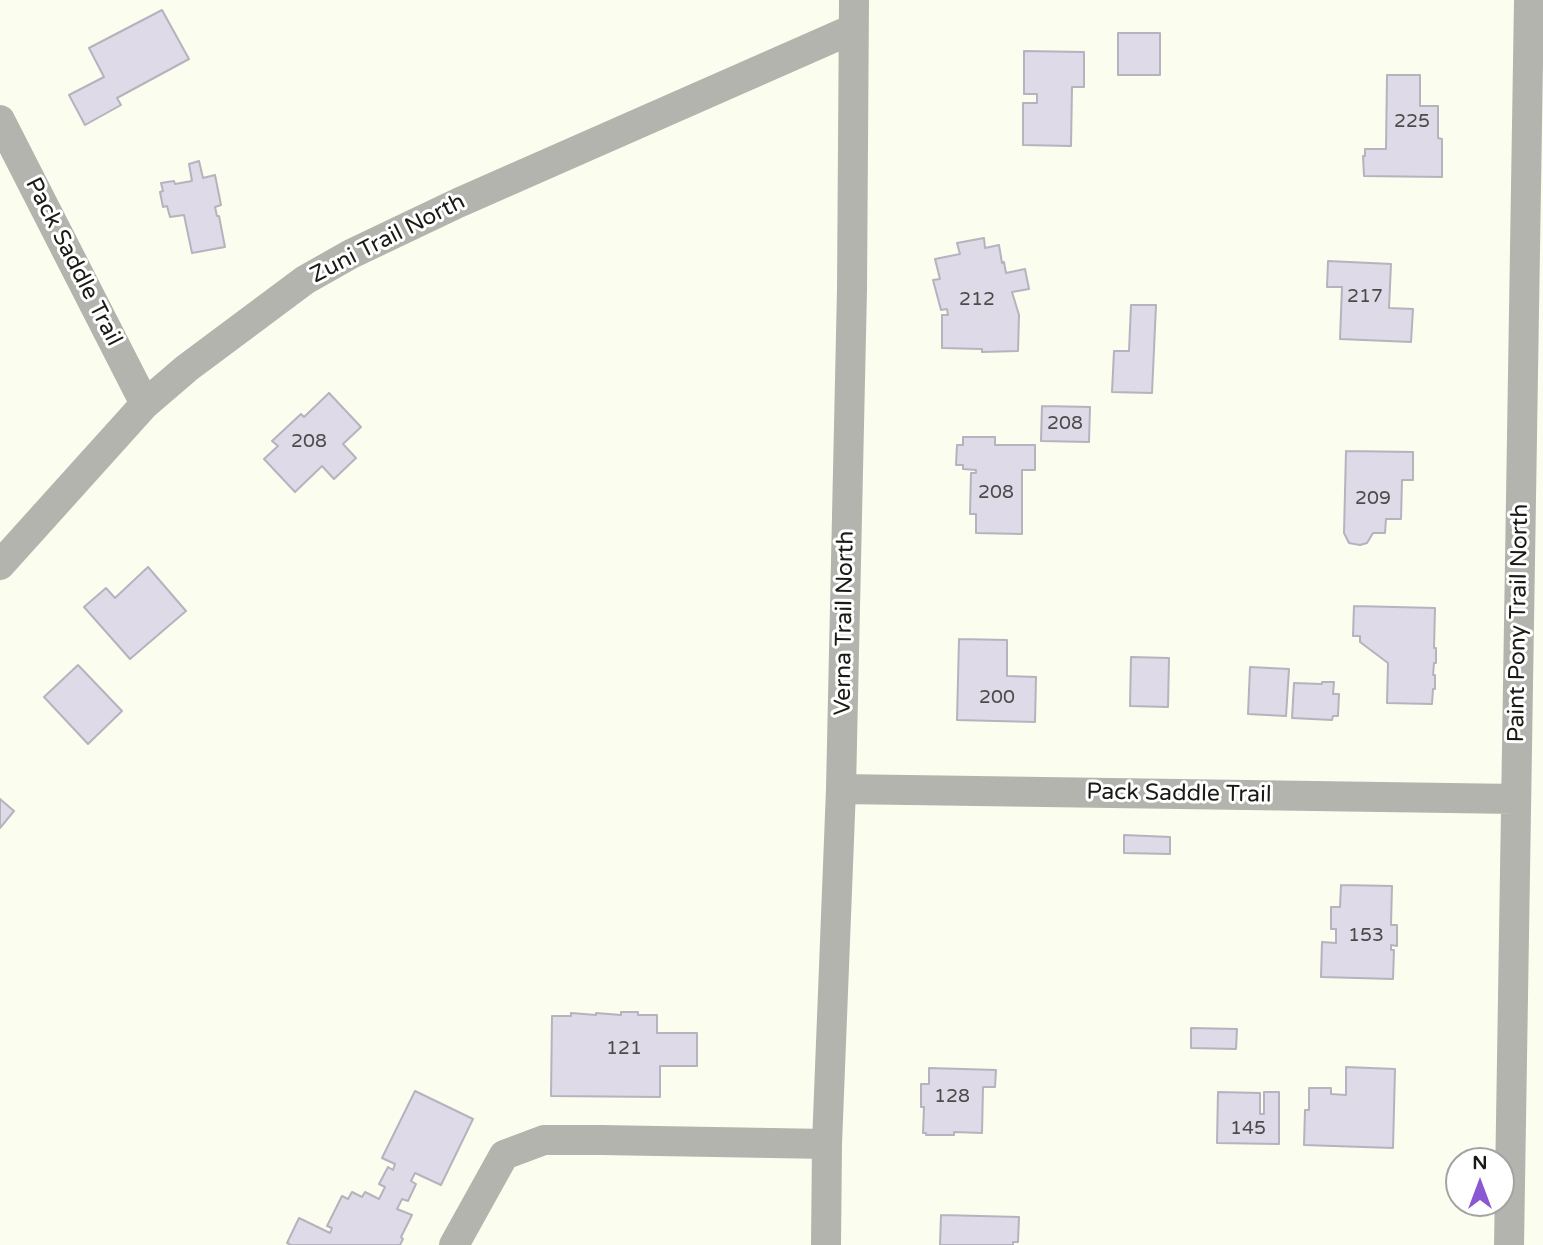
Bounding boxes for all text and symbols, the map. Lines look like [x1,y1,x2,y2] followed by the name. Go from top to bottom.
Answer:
[1394,111,1430,133] house number: 225
[19,173,127,351] street label: Pack Saddle Trail
[306,188,470,290] street label: Zuni Trail North
[1347,286,1383,308] house number: 217
[959,289,995,311] house number: 212
[1047,413,1083,435] house number: 208
[291,431,327,453] house number: 208
[978,482,1014,504] house number: 208
[1355,488,1391,510] house number: 209
[1503,503,1535,743] street label: Paint Pony Trail North
[830,530,860,716] street label: Verna Trail North
[979,687,1015,709] house number: 200
[1086,779,1272,809] street label: Pack Saddle Trail
[1348,925,1384,947] house number: 153
[606,1038,642,1060] house number: 121
[934,1086,970,1108] house number: 128
[1230,1118,1266,1140] house number: 145
[1445,1147,1515,1217] north arrow
[1472,1152,1488,1174] text: N

